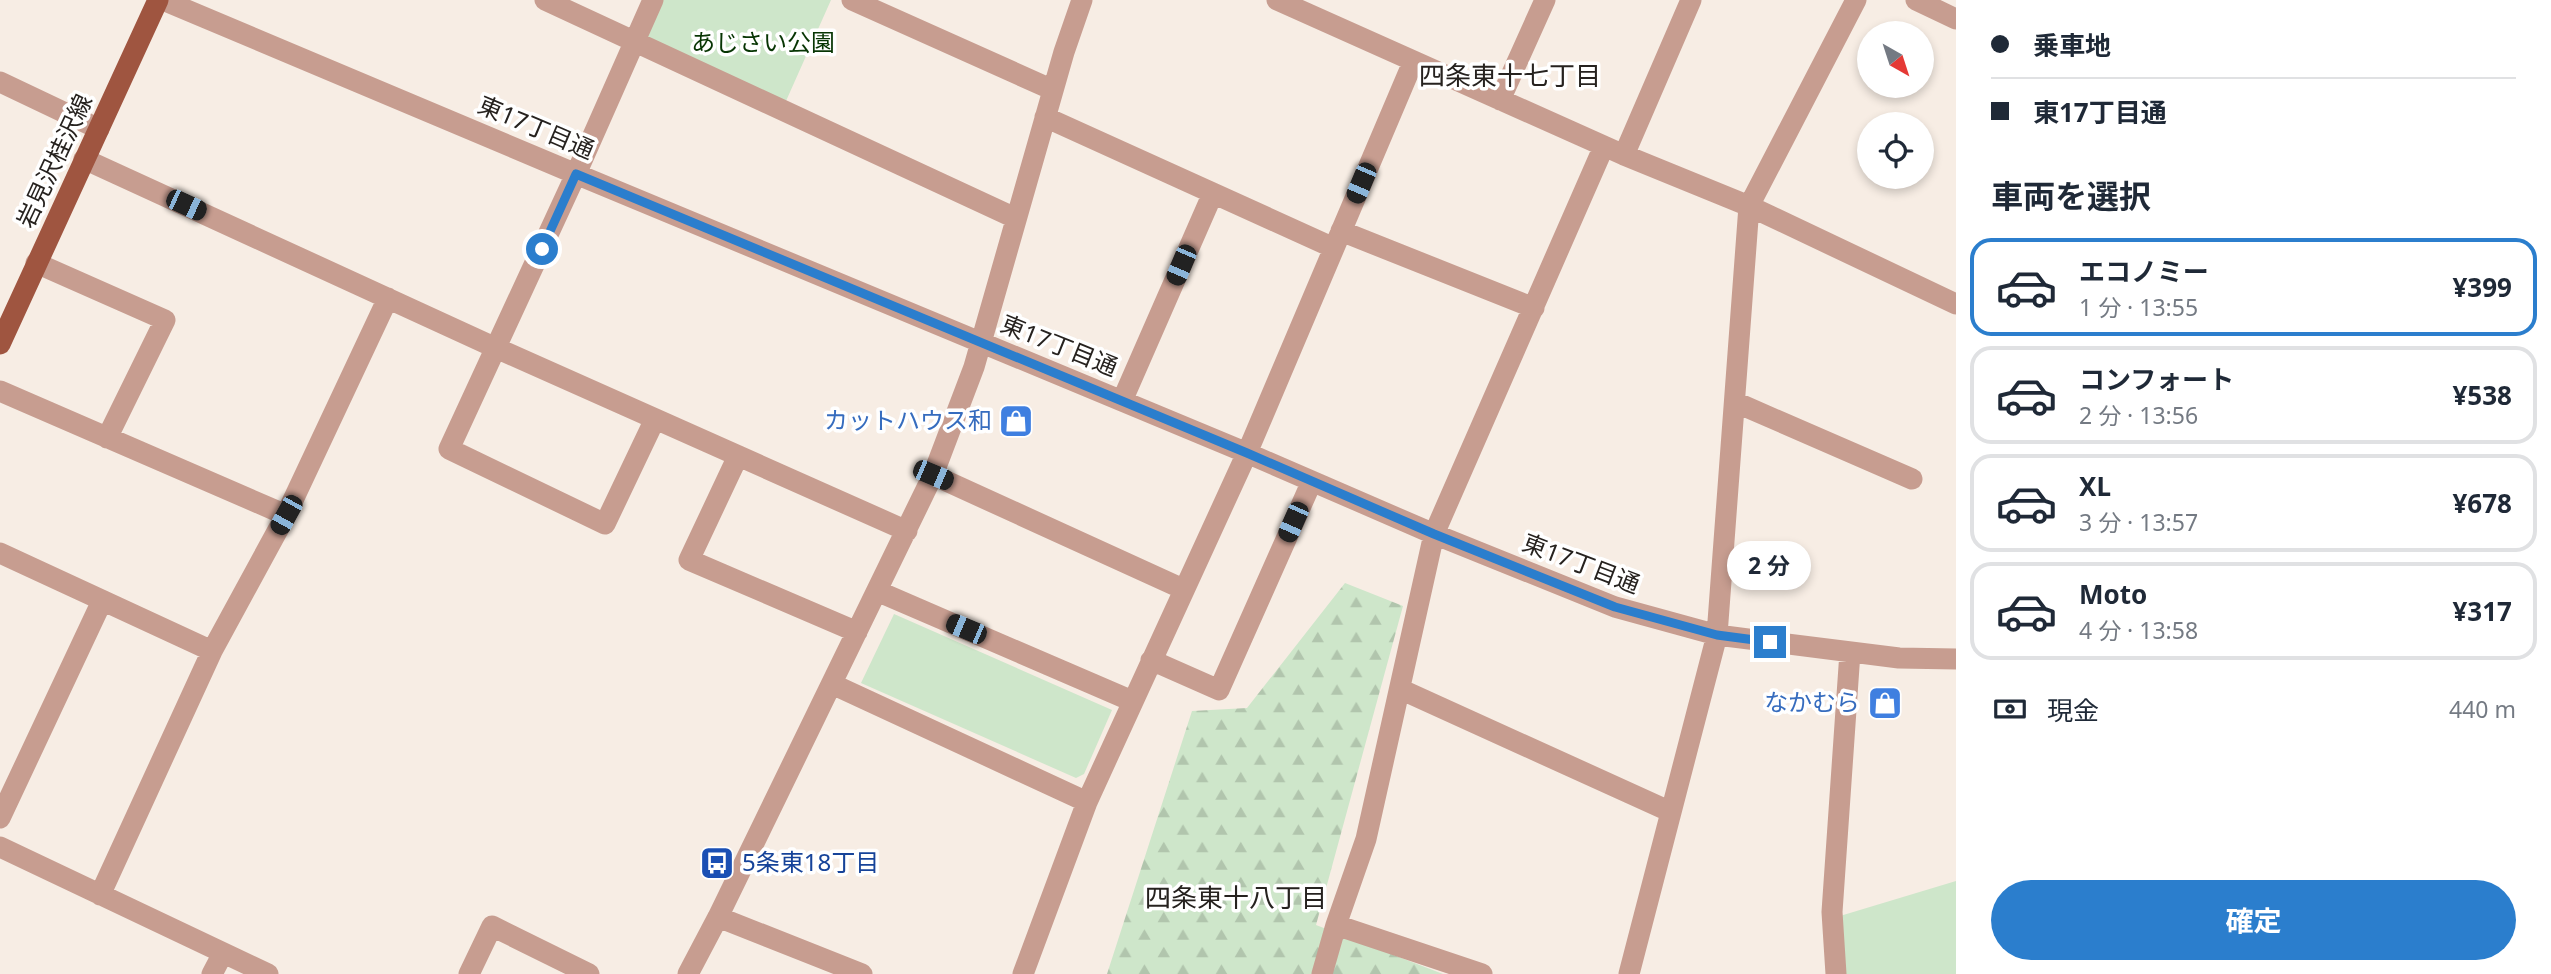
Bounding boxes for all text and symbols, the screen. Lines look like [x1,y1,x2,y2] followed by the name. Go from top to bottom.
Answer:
[1857,21,1934,98] north arrow
[1857,21,1934,189] map controls
[691,25,835,58] park label: あじさい公園
[2033,27,2111,63] text: 乗車地
[1419,57,1601,93] district label: 四条東十七丁目
[473,87,600,166] street label: 東17丁目通
[8,88,99,233] street label: 岩見沢桂沢線
[2033,94,2167,130] text: 東17丁目通
[1857,112,1934,189] button: locate
[1344,160,1379,206] car
[1991,174,2151,217] text: 車両を選択
[163,187,210,223] car
[526,233,558,265] route start
[1164,242,1199,288] car
[2079,253,2209,289] text: エコノミー
[1995,256,2058,319] icon: car
[2453,269,2512,305] text: ¥399
[2079,291,2198,323] text: 1 分 · 13:55
[996,306,1123,383] street label: 東17丁目通
[2079,361,2234,397] text: コンフォート
[1995,364,2058,427] icon: car
[2453,377,2512,413] text: ¥538
[2079,399,2198,431] text: 2 分 · 13:56
[997,402,1035,440] shop icon: カットハウス和
[824,403,992,436] place label: カットハウス和
[910,457,957,493] car
[2079,468,2111,504] text: XL
[1995,472,2058,535] icon: car
[2453,485,2512,521] text: ¥678
[267,492,306,538] car
[1275,499,1312,545] car
[2079,506,2198,538] text: 3 分 · 13:57
[1518,525,1645,600] street label: 東17丁目通
[1728,540,1812,590] callout: 2 分
[1748,549,1790,581] text: 2 分
[2079,576,2147,612] text: Moto
[1995,580,2058,643] icon: car
[2453,593,2512,629] text: ¥317
[943,611,990,647] car
[2079,614,2198,646] text: 4 分 · 13:58
[1754,626,1786,658] route end
[1866,684,1904,722] shop icon: なかむら
[1764,685,1860,718] place label: なかむら
[1991,690,2029,728] icon: cash
[2047,692,2099,728] text: 現金
[2449,693,2516,725] text: 440 m
[698,844,736,882] bus stop icon: 5条東18丁目
[742,845,879,878] place label: 5条東18丁目
[1145,879,1327,915] district label: 四条東十八丁目
[1991,880,2516,960] button: 確定

